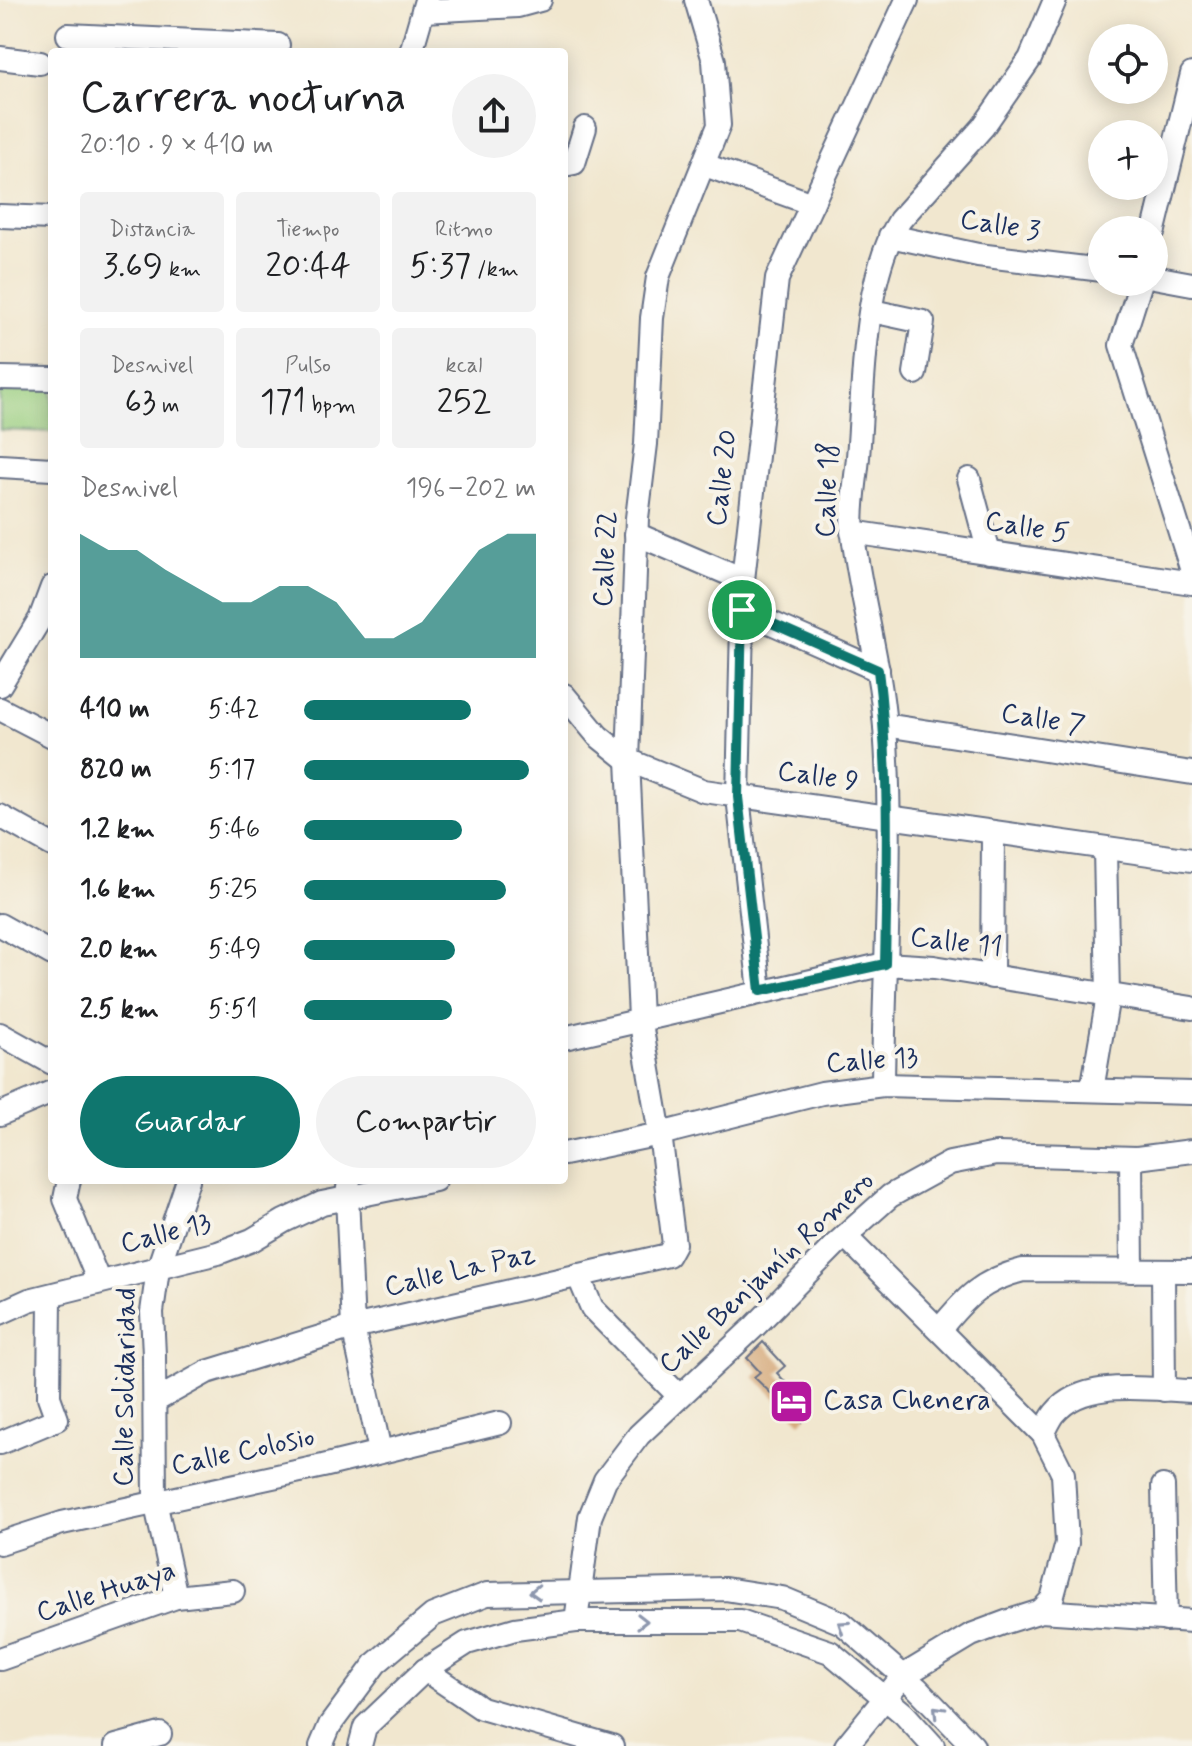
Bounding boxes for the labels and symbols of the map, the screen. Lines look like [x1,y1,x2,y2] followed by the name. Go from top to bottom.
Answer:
[957,201,1043,251] street label: Calle 3
[699,427,747,529] street label: Calle 20
[808,442,848,538] street label: Calle 18
[982,503,1072,553] street label: Calle 5
[585,510,627,608] street label: Calle 22
[708,576,776,644] pin
[998,695,1088,745] street label: Calle 7
[775,753,861,801] street label: Calle 9
[908,919,1004,967] street label: Calle 11
[825,1039,919,1083] street label: Calle 13
[651,1163,883,1383] street label: Calle Benjamín Romero
[117,1205,215,1263] street label: Calle 13
[381,1236,539,1306] street label: Calle La Paz
[106,1287,146,1487] street label: Calle Solidaridad
[768,1377,816,1425] hotel icon: Casa Chenera
[823,1383,991,1420] place label: Casa Chenera
[168,1419,318,1485] street label: Calle Colosio
[32,1552,180,1632] street label: Calle Huaya
[528,1584,541,1601] one-way arrow
[636,1612,649,1630] one-way arrow
[838,1621,852,1636] one-way arrow
[934,1705,948,1720] one-way arrow

